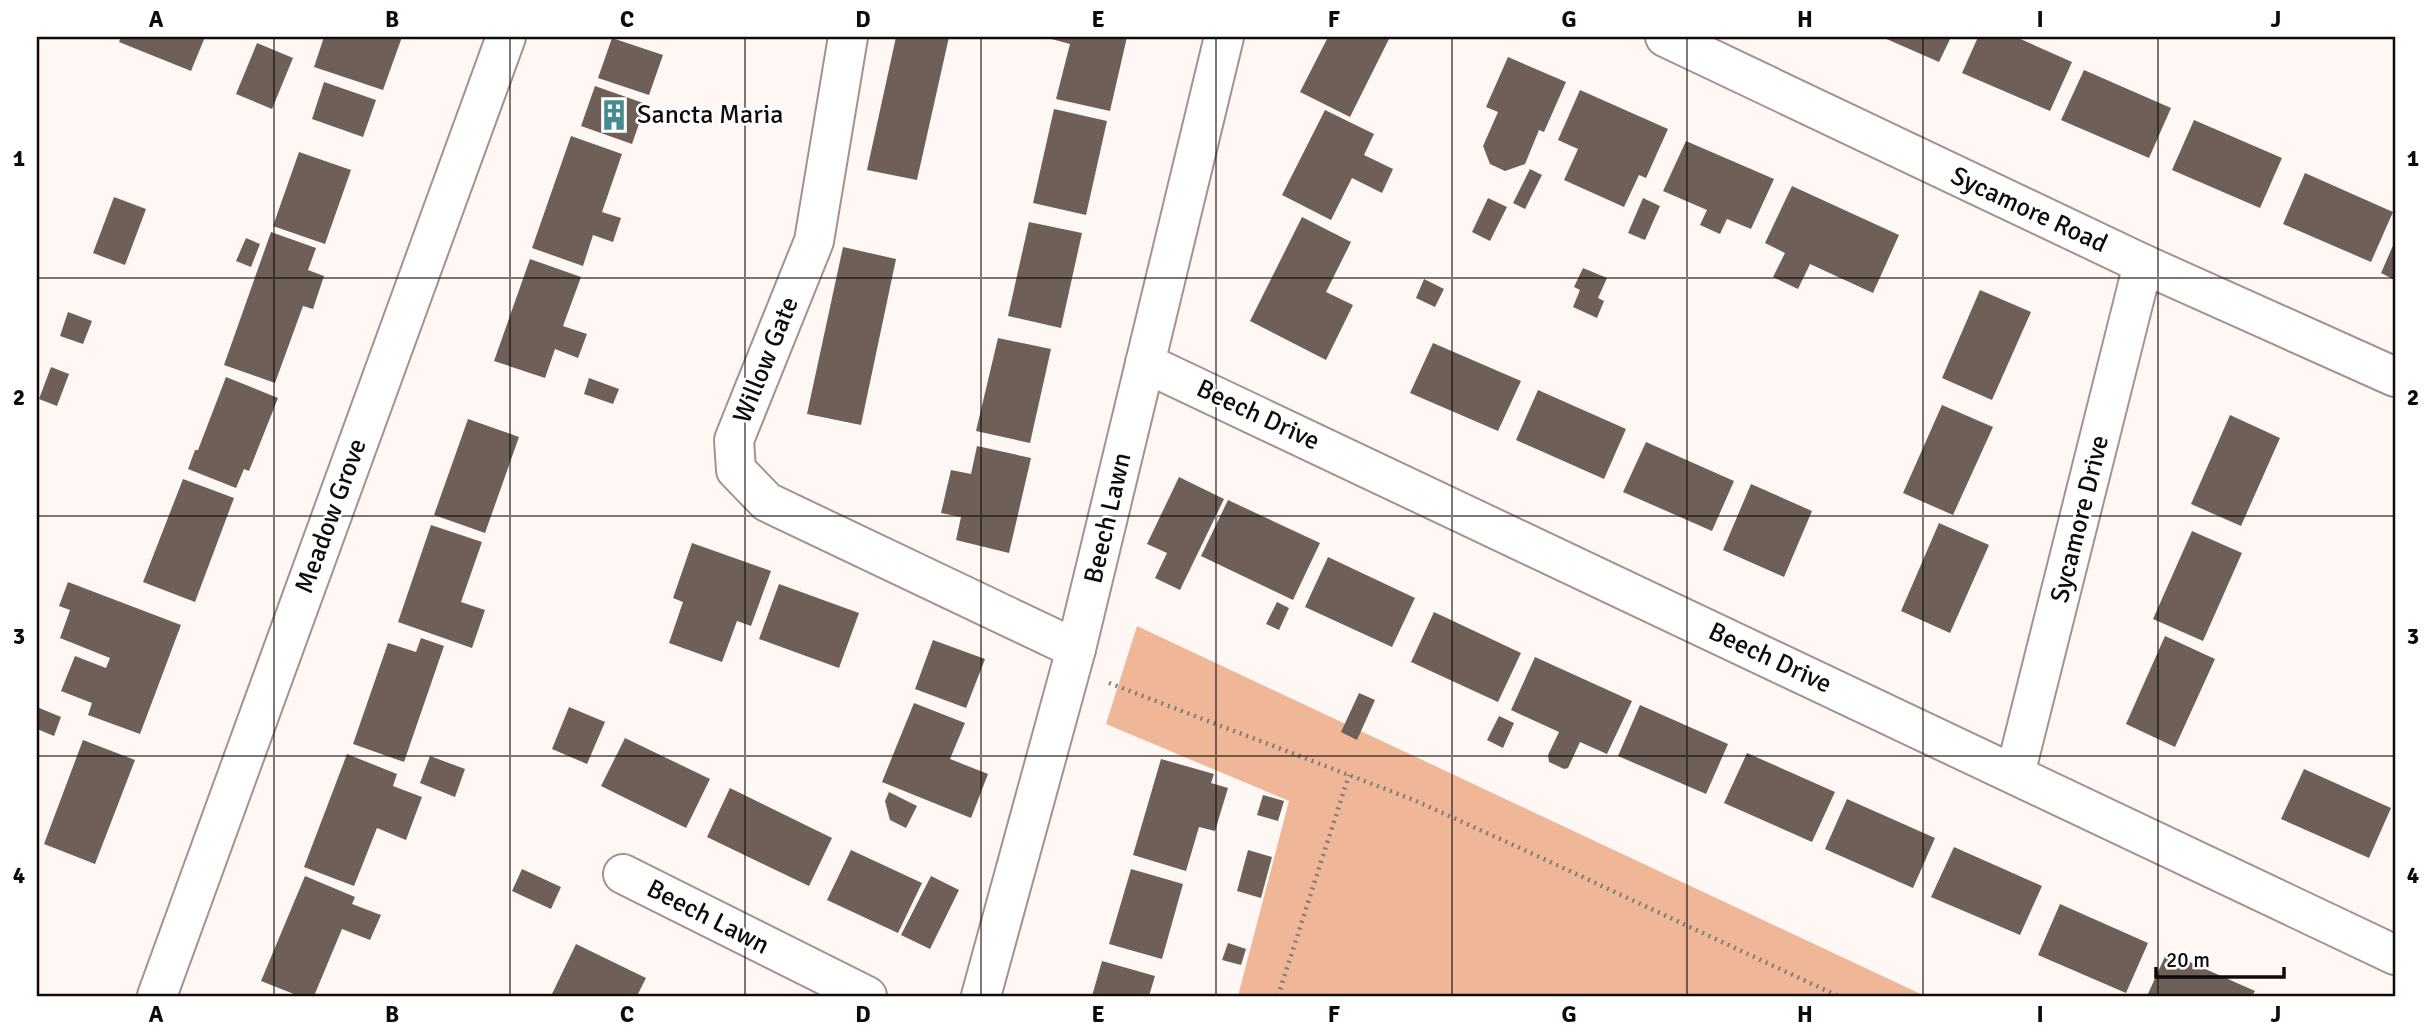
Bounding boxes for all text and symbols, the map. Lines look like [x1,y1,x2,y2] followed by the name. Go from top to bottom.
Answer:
[149,5,164,34] text: A
[385,5,399,34] text: B
[620,5,634,34] text: C
[855,5,871,34] text: D
[1091,5,1105,34] text: E
[1328,5,1340,34] text: F
[1561,5,1577,34] text: G
[1797,5,1813,34] text: H
[2036,5,2044,34] text: I
[2271,5,2281,34] text: J
[597,98,631,132] building icon: Sancta Maria
[637,99,784,131] place label: Sancta Maria
[13,144,25,173] text: 1
[2407,144,2419,173] text: 1
[1946,160,2112,260] street label: Sycamore Road
[726,292,806,428] street label: Willow Gate
[1191,373,1325,457] street label: Beech Drive
[13,383,25,412] text: 2
[2407,383,2419,412] text: 2
[2044,432,2116,606] street label: Sycamore Drive
[288,434,374,598] street label: Meadow Grove
[1077,450,1139,586] street label: Beech Lawn
[1703,616,1837,700] street label: Beech Drive
[13,622,25,651] text: 3
[2407,622,2419,651] text: 3
[13,861,25,890] text: 4
[2407,861,2419,890] text: 4
[641,873,775,961] street label: Beech Lawn
[2156,935,2283,979] scale bar
[2166,947,2210,973] text: 20 m
[149,1000,164,1029] text: A
[385,1000,399,1029] text: B
[620,1000,634,1029] text: C
[855,1000,871,1029] text: D
[1091,1000,1105,1029] text: E
[1328,1000,1340,1029] text: F
[1561,1000,1577,1029] text: G
[1797,1000,1813,1029] text: H
[2036,1000,2044,1029] text: I
[2271,1000,2281,1029] text: J

